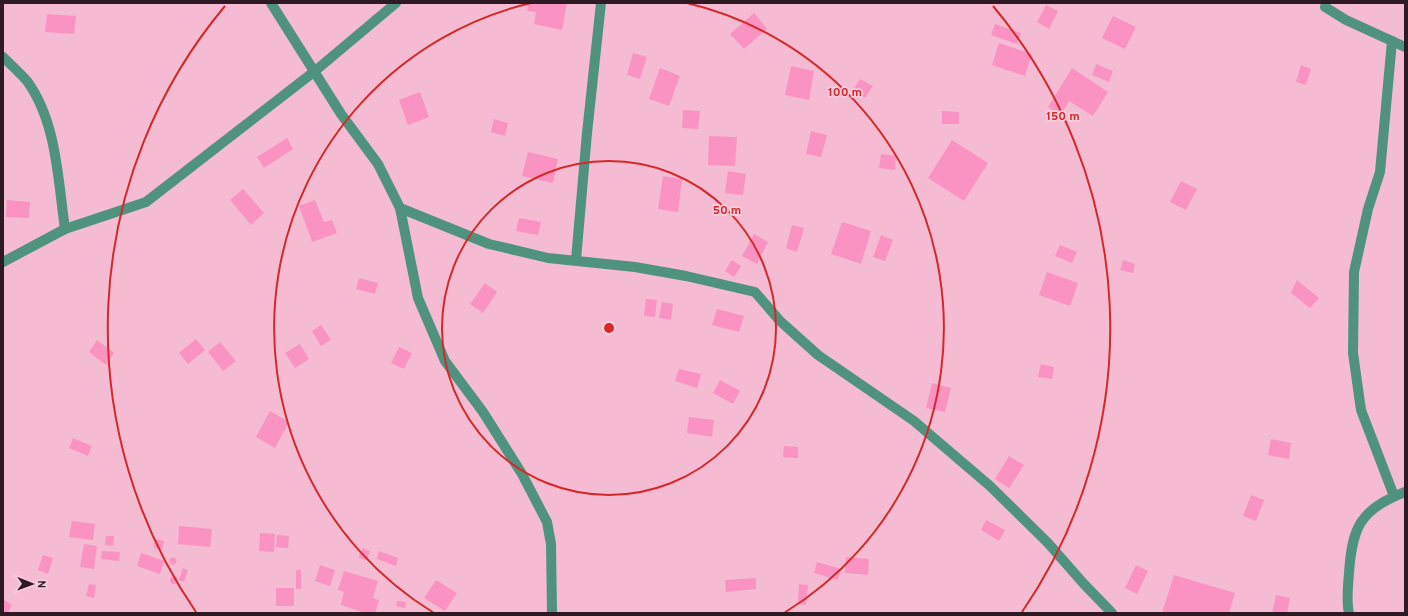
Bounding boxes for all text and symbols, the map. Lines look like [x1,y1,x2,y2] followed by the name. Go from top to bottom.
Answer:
[828,85,862,101] text: 100 m
[1046,109,1080,125] text: 150 m
[713,203,741,219] text: 50 m
[602,321,616,335] centre of rings
[12,564,52,604] north arrow
[34,580,48,588] text: N

